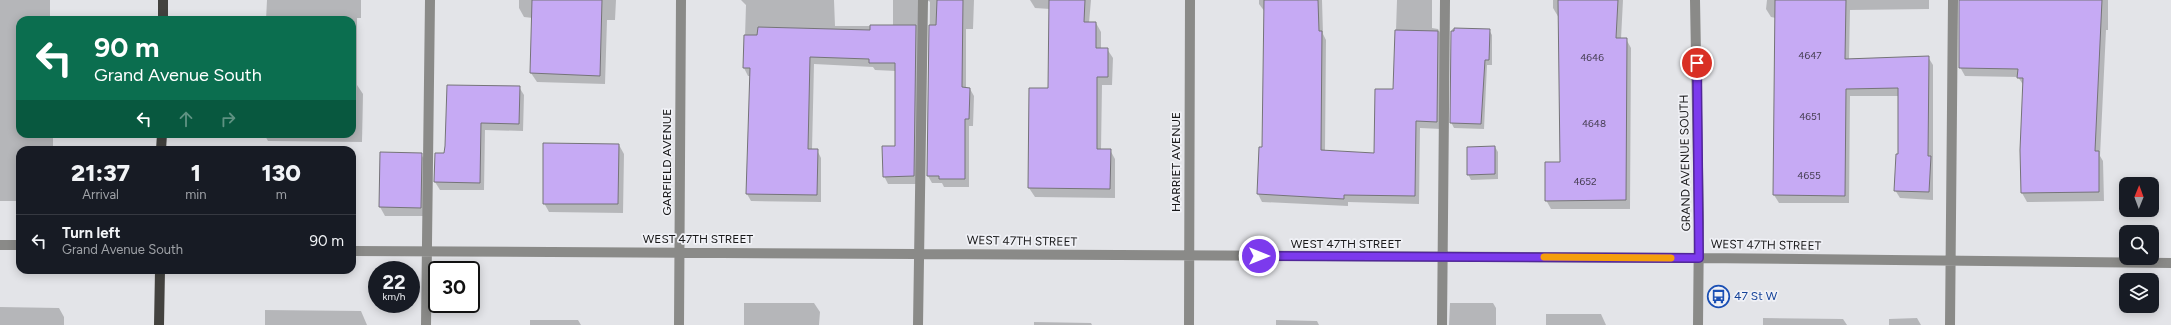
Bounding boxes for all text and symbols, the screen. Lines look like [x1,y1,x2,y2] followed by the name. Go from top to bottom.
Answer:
[94,30,159,64] text: 90 m
[28,32,80,84] icon: left
[1680,46,1714,80] pin
[1798,49,1822,62] house number: 4647
[1580,51,1604,64] house number: 4646
[1686,52,1708,74] icon: arrive
[94,64,262,86] text: Grand Avenue South
[1677,94,1693,232] street label: GRAND AVENUE SOUTH
[133,108,155,130] icon: left
[175,108,197,130] icon: ahead
[217,108,239,130] icon: right
[660,109,674,215] street label: GARFIELD AVENUE
[1799,110,1821,123] house number: 4651
[1169,112,1183,212] street label: HARRIET AVENUE
[1582,117,1606,130] house number: 4648
[71,158,130,187] text: 21:37
[191,158,201,187] text: 1
[262,158,301,187] text: 130
[1797,169,1821,182] house number: 4655
[1573,175,1597,188] house number: 4652
[2119,177,2159,217] north arrow
[2119,177,2159,313] map controls
[82,187,119,202] text: Arrival
[185,187,207,202] text: min
[276,187,287,202] text: m
[62,224,120,242] text: Turn left
[2119,225,2159,265] button: search
[28,230,50,252] icon: left
[309,232,344,250] text: 90 m
[643,232,754,246] street label: WEST 47TH STREET
[967,233,1078,249] street label: WEST 47TH STREET
[1238,235,1280,277] position arrow
[1291,237,1402,251] street label: WEST 47TH STREET
[1711,237,1822,253] street label: WEST 47TH STREET
[62,242,183,257] text: Grand Avenue South
[428,261,480,313] speed limit sign: 30
[382,270,406,294] text: 22
[2119,273,2159,313] button: layers
[1705,283,1731,309] bus stop icon: 47 St W
[1734,289,1778,303] place label: 47 St W
[383,290,405,303] text: km/h

